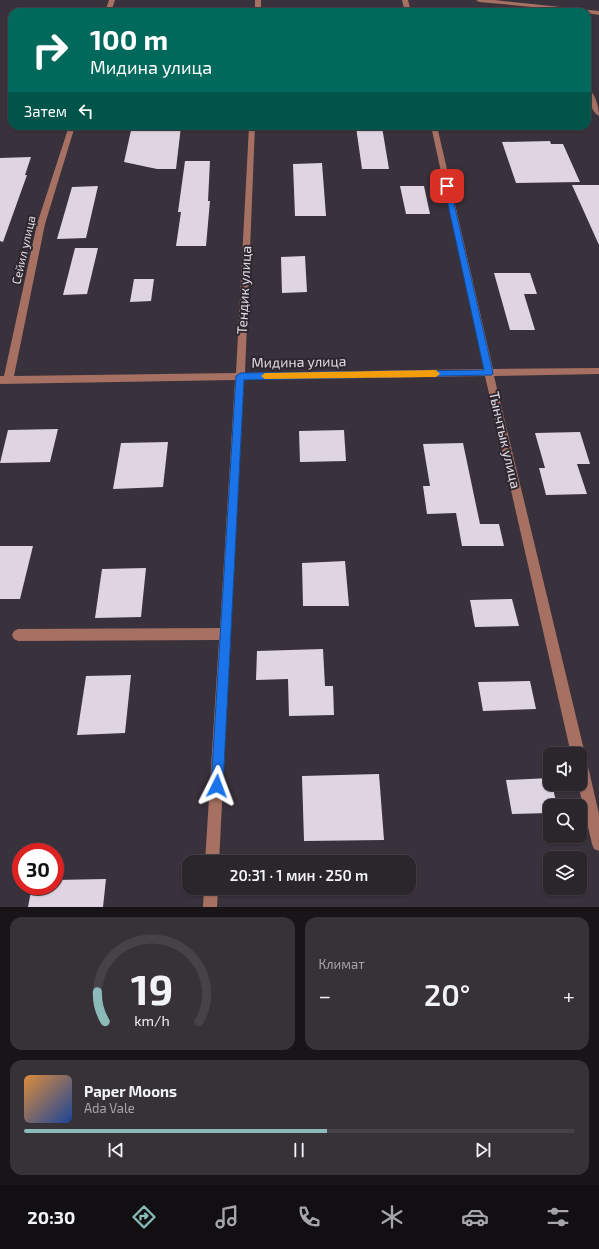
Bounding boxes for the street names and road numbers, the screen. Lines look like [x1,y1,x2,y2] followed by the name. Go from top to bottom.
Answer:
[8,214,39,286] street label: Сейил улица
[233,245,254,335] street label: Тендик улица
[251,352,347,371] street label: Мидина улица
[486,390,525,490] street label: Тынчтык улица

